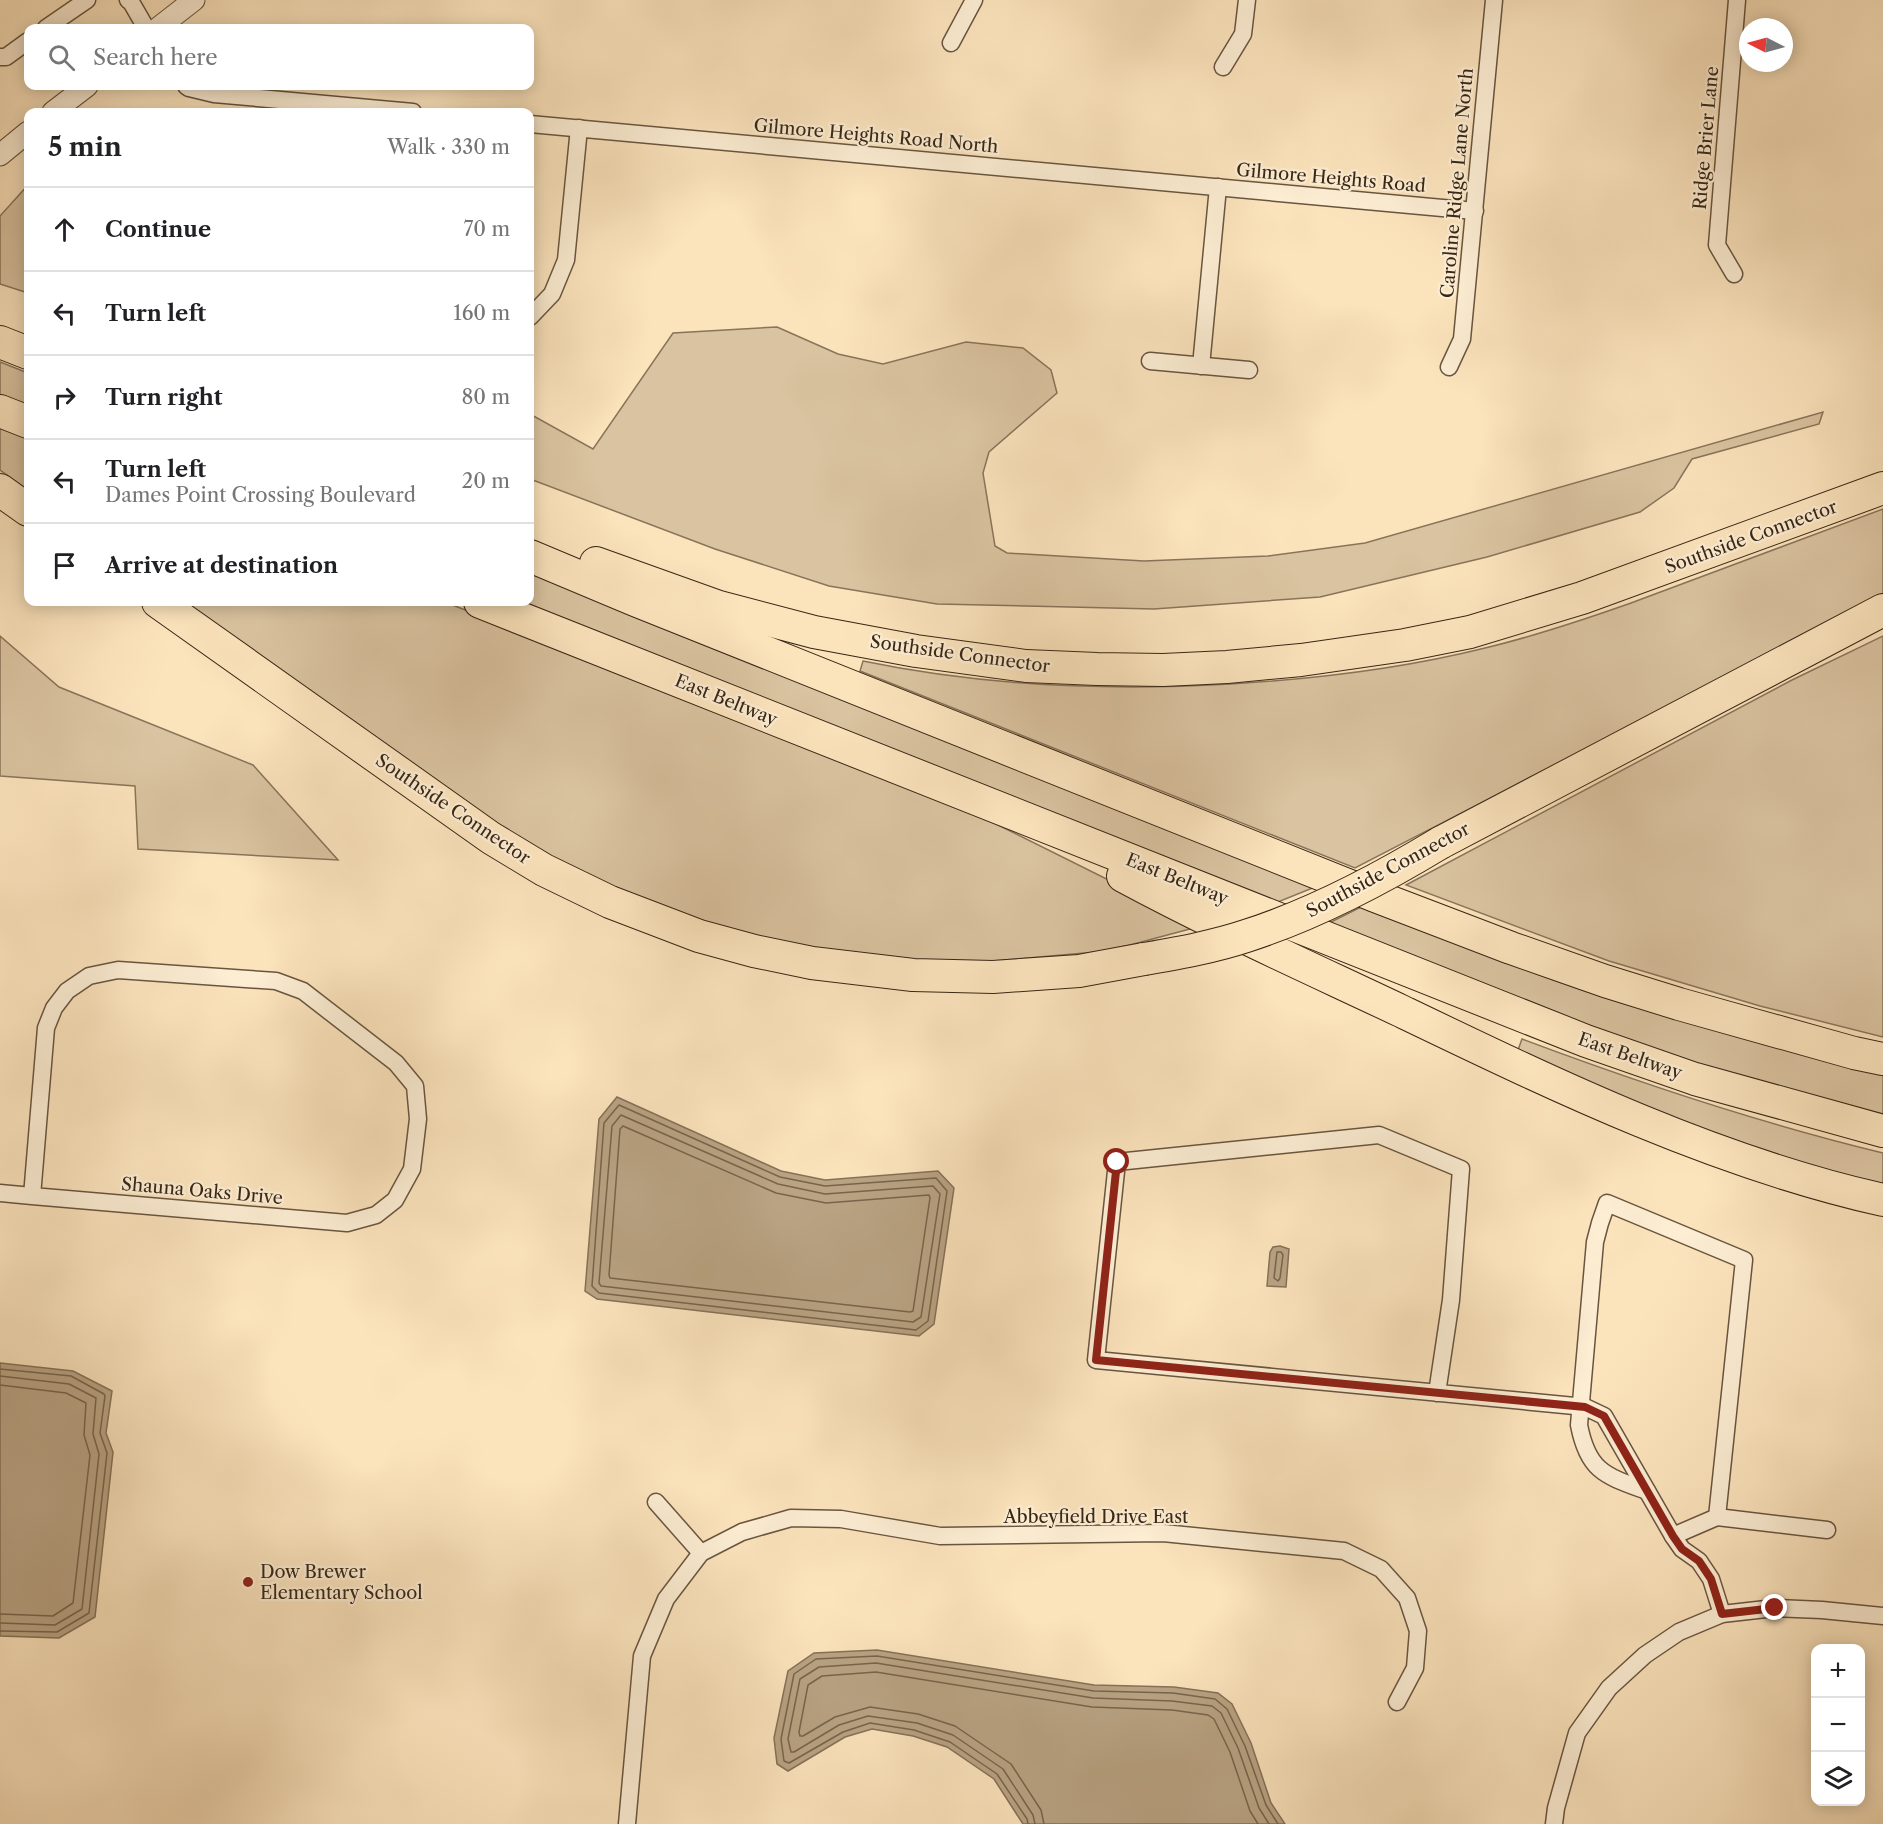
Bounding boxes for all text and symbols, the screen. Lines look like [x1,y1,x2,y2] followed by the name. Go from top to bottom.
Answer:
[1739,18,1793,72] north arrow
[24,24,534,90] search box
[45,41,78,74] icon: search
[93,44,218,71] text: Search here
[1689,65,1723,211] street label: Ridge Brier Lane
[1436,67,1478,299] street label: Caroline Ridge Lane North
[753,114,999,158] street label: Gilmore Heights Road North
[48,131,122,163] text: 5 min
[387,135,510,159] text: Walk · 330 m
[1235,159,1427,197] street label: Gilmore Heights Road
[48,213,81,246] icon: ahead
[105,216,211,243] text: Continue
[464,217,510,241] text: 70 m
[48,297,81,330] icon: left
[105,300,206,327] text: Turn left
[453,301,510,325] text: 160 m
[48,381,81,414] icon: right
[105,384,223,411] text: Turn right
[462,385,510,409] text: 80 m
[105,456,206,483] text: Turn left
[48,465,81,498] icon: left
[462,469,510,493] text: 20 m
[105,483,416,507] text: Dames Point Crossing Boulevard
[1662,495,1841,578] street label: Southside Connector
[48,549,81,582] icon: arrive
[105,552,338,579] text: Arrive at destination
[869,630,1052,678] street label: Southside Connector
[672,669,781,731] street label: East Beltway
[372,749,535,869] street label: Southside Connector
[1303,817,1474,922] street label: Southside Connector
[1123,848,1232,910] street label: East Beltway
[1575,1028,1686,1084] street label: East Beltway
[1103,1148,1129,1174] route start
[120,1173,284,1209] street label: Shauna Oaks Drive
[1003,1506,1189,1528] street label: Abbeyfield Drive East
[260,1561,423,1604] place label: Dow Brewer Elementary School
[241,1575,255,1589] marker: Dow Brewer Elementary School
[1761,1594,1787,1620] route end
[1811,1644,1865,1806] map controls
[1811,1644,1865,1698] button: +
[1811,1698,1865,1752] button: −
[1811,1752,1865,1806] button: layers

